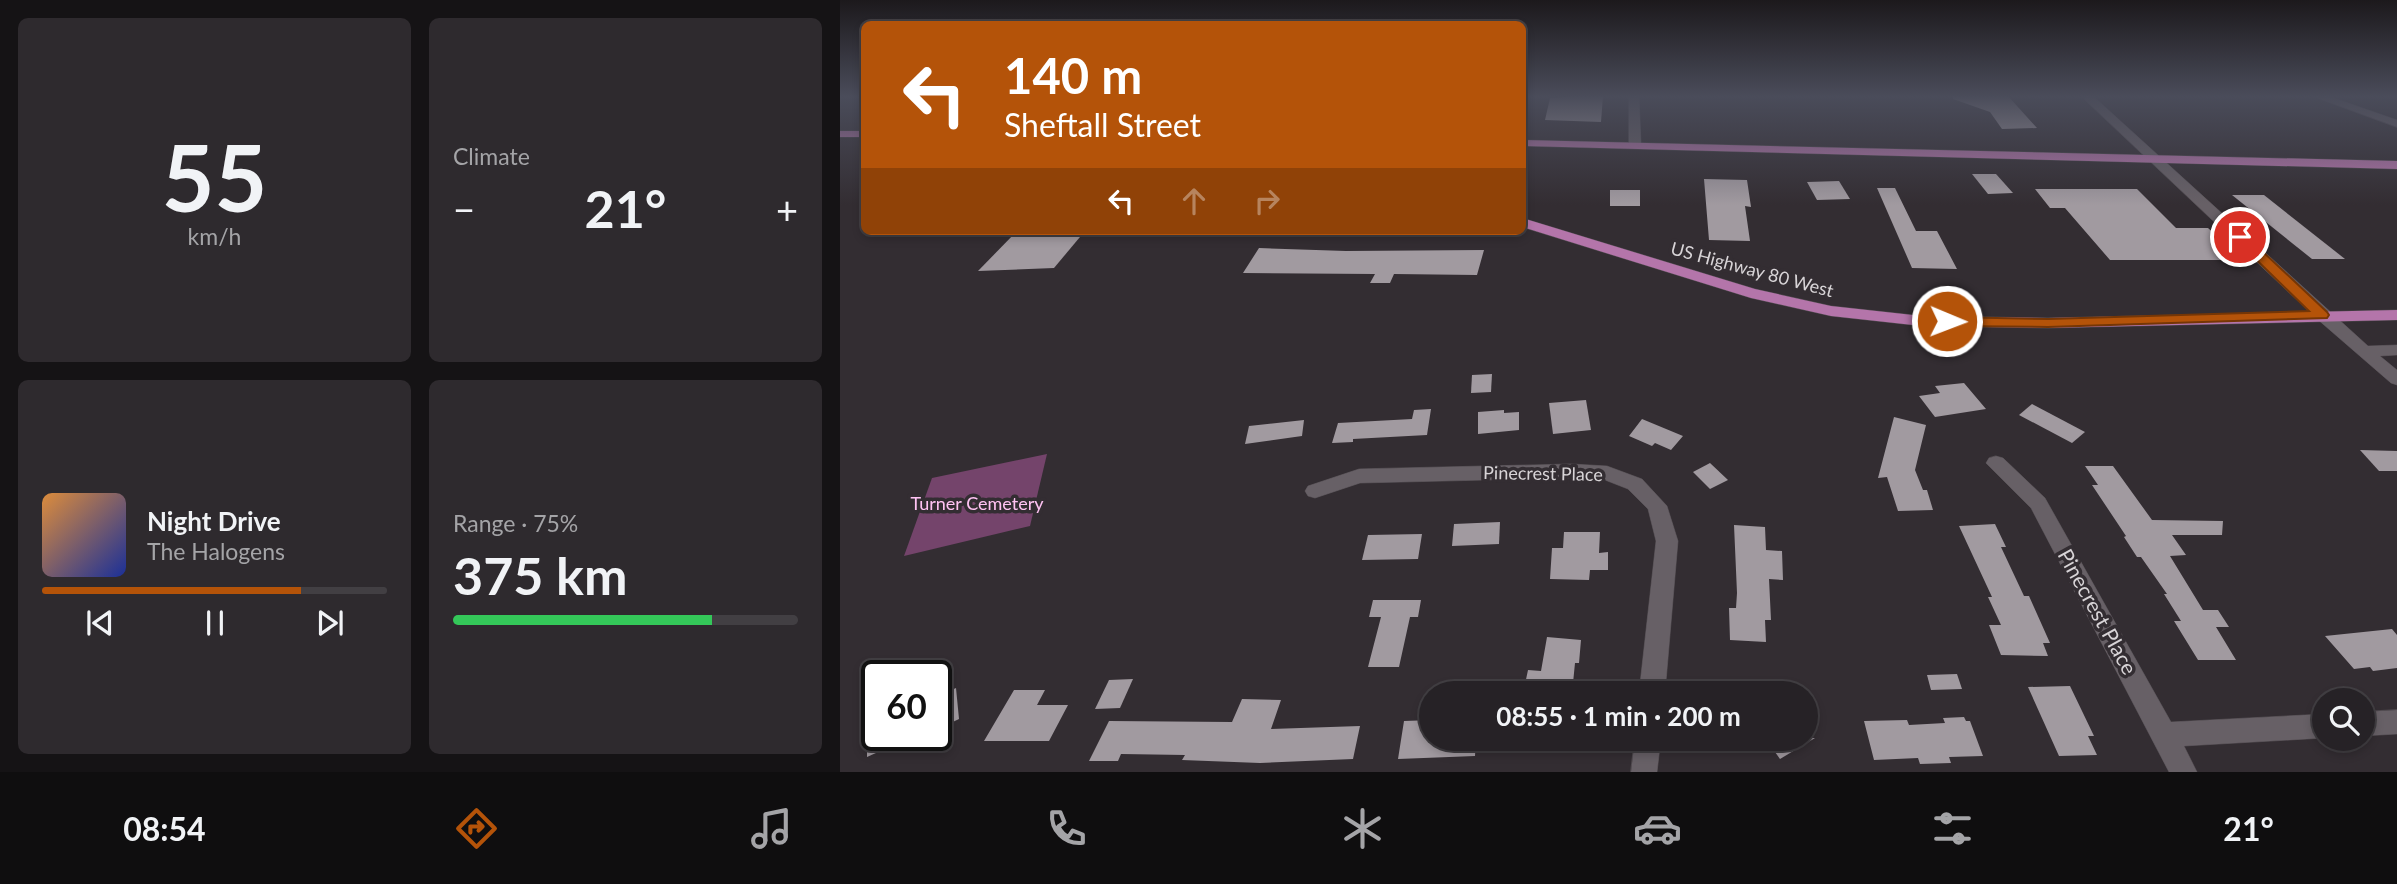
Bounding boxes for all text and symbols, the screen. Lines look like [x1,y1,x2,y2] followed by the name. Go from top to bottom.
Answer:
[1004,46,1142,104] text: 140 m
[889,49,980,140] icon: left
[1004,105,1201,144] text: Sheftall Street
[162,122,267,231] text: 55
[453,142,530,170] text: Climate
[585,177,666,239] text: 21°
[1102,182,1140,220] icon: left
[1175,182,1213,220] icon: ahead
[1248,182,1286,220] icon: right
[453,186,475,232] text: −
[776,186,798,232] text: +
[2210,207,2270,267] pin
[2221,218,2259,256] icon: arrive
[188,222,241,250] text: km/h
[1668,237,1837,302] street label: US Highway 80 West
[1910,284,1984,358] position arrow
[1483,461,1603,485] street label: Pinecrest Place
[910,492,1044,514] park label: Turner Cemetery
[147,505,281,537] text: Night Drive
[453,509,578,537] text: Range · 75%
[147,537,285,565] text: The Halogens
[453,544,627,606] text: 375 km
[2054,544,2143,678] street label: Pinecrest Place
[81,604,119,642] icon: previous
[196,604,234,642] icon: pause
[311,604,349,642] icon: next
[861,660,952,751] speed limit sign: 60
[2312,688,2375,751] map controls
[2312,688,2375,751] button: search
[1496,700,1741,732] text: 08:55 · 1 min · 200 m
[452,804,501,853] icon: directions
[747,804,796,853] icon: music
[1042,804,1091,853] icon: phone
[1338,804,1387,853] icon: climate
[1633,804,1682,853] icon: car
[1928,804,1977,853] icon: filters
[123,809,206,848] text: 08:54
[2223,809,2274,848] text: 21°

